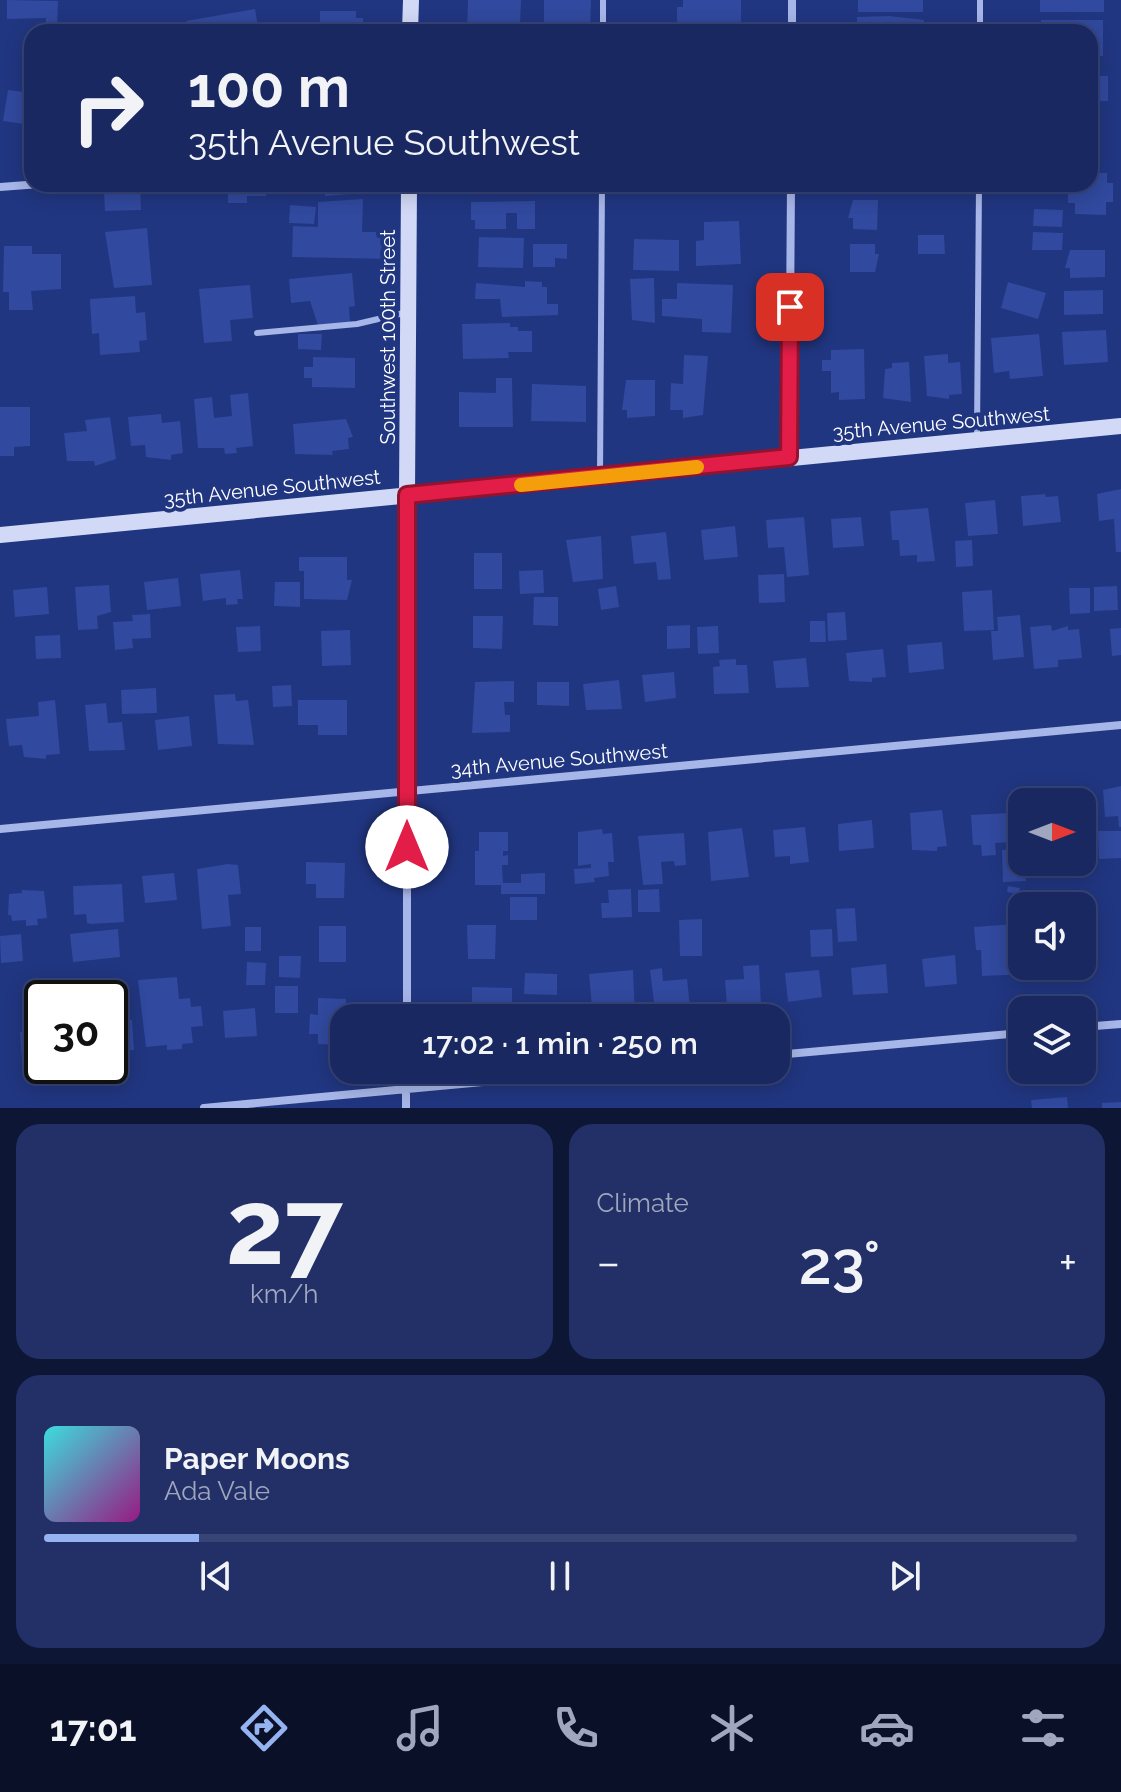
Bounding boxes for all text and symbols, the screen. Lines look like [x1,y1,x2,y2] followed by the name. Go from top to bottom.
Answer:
[188,54,350,120] text: 100 m
[56,56,160,160] icon: right
[188,121,580,163] text: 35th Avenue Southwest
[376,229,400,445] street label: Southwest 100th Street
[756,273,824,341] pin
[768,285,812,329] icon: arrive
[831,402,1051,444] street label: 35th Avenue Southwest
[162,465,382,511] street label: 35th Avenue Southwest
[449,739,669,781] street label: 34th Avenue Southwest
[1008,788,1096,876] north arrow
[1008,788,1096,1084] map controls
[365,805,449,889] position arrow
[1008,892,1096,980] button: sound
[24,980,128,1084] speed limit sign: 30
[1008,996,1096,1084] button: layers
[422,1026,698,1061] text: 17:02 · 1 min · 250 m
[226,1166,343,1288] text: 27
[597,1188,689,1218] text: Climate
[799,1228,880,1298] text: 23°
[597,1237,620,1288] text: −
[1059,1237,1077,1288] text: +
[250,1279,319,1309] text: km/h
[164,1441,350,1476] text: Paper Moons
[164,1476,270,1506] text: Ada Vale
[194,1554,238,1598] icon: previous
[538,1554,582,1598] icon: pause
[883,1554,927,1598] icon: next
[236,1700,292,1756] icon: directions
[392,1700,448,1756] icon: music
[548,1700,604,1756] icon: phone
[704,1700,760,1756] icon: climate
[859,1700,915,1756] icon: car
[1015,1700,1071,1756] icon: filters
[50,1707,137,1749] text: 17:01

